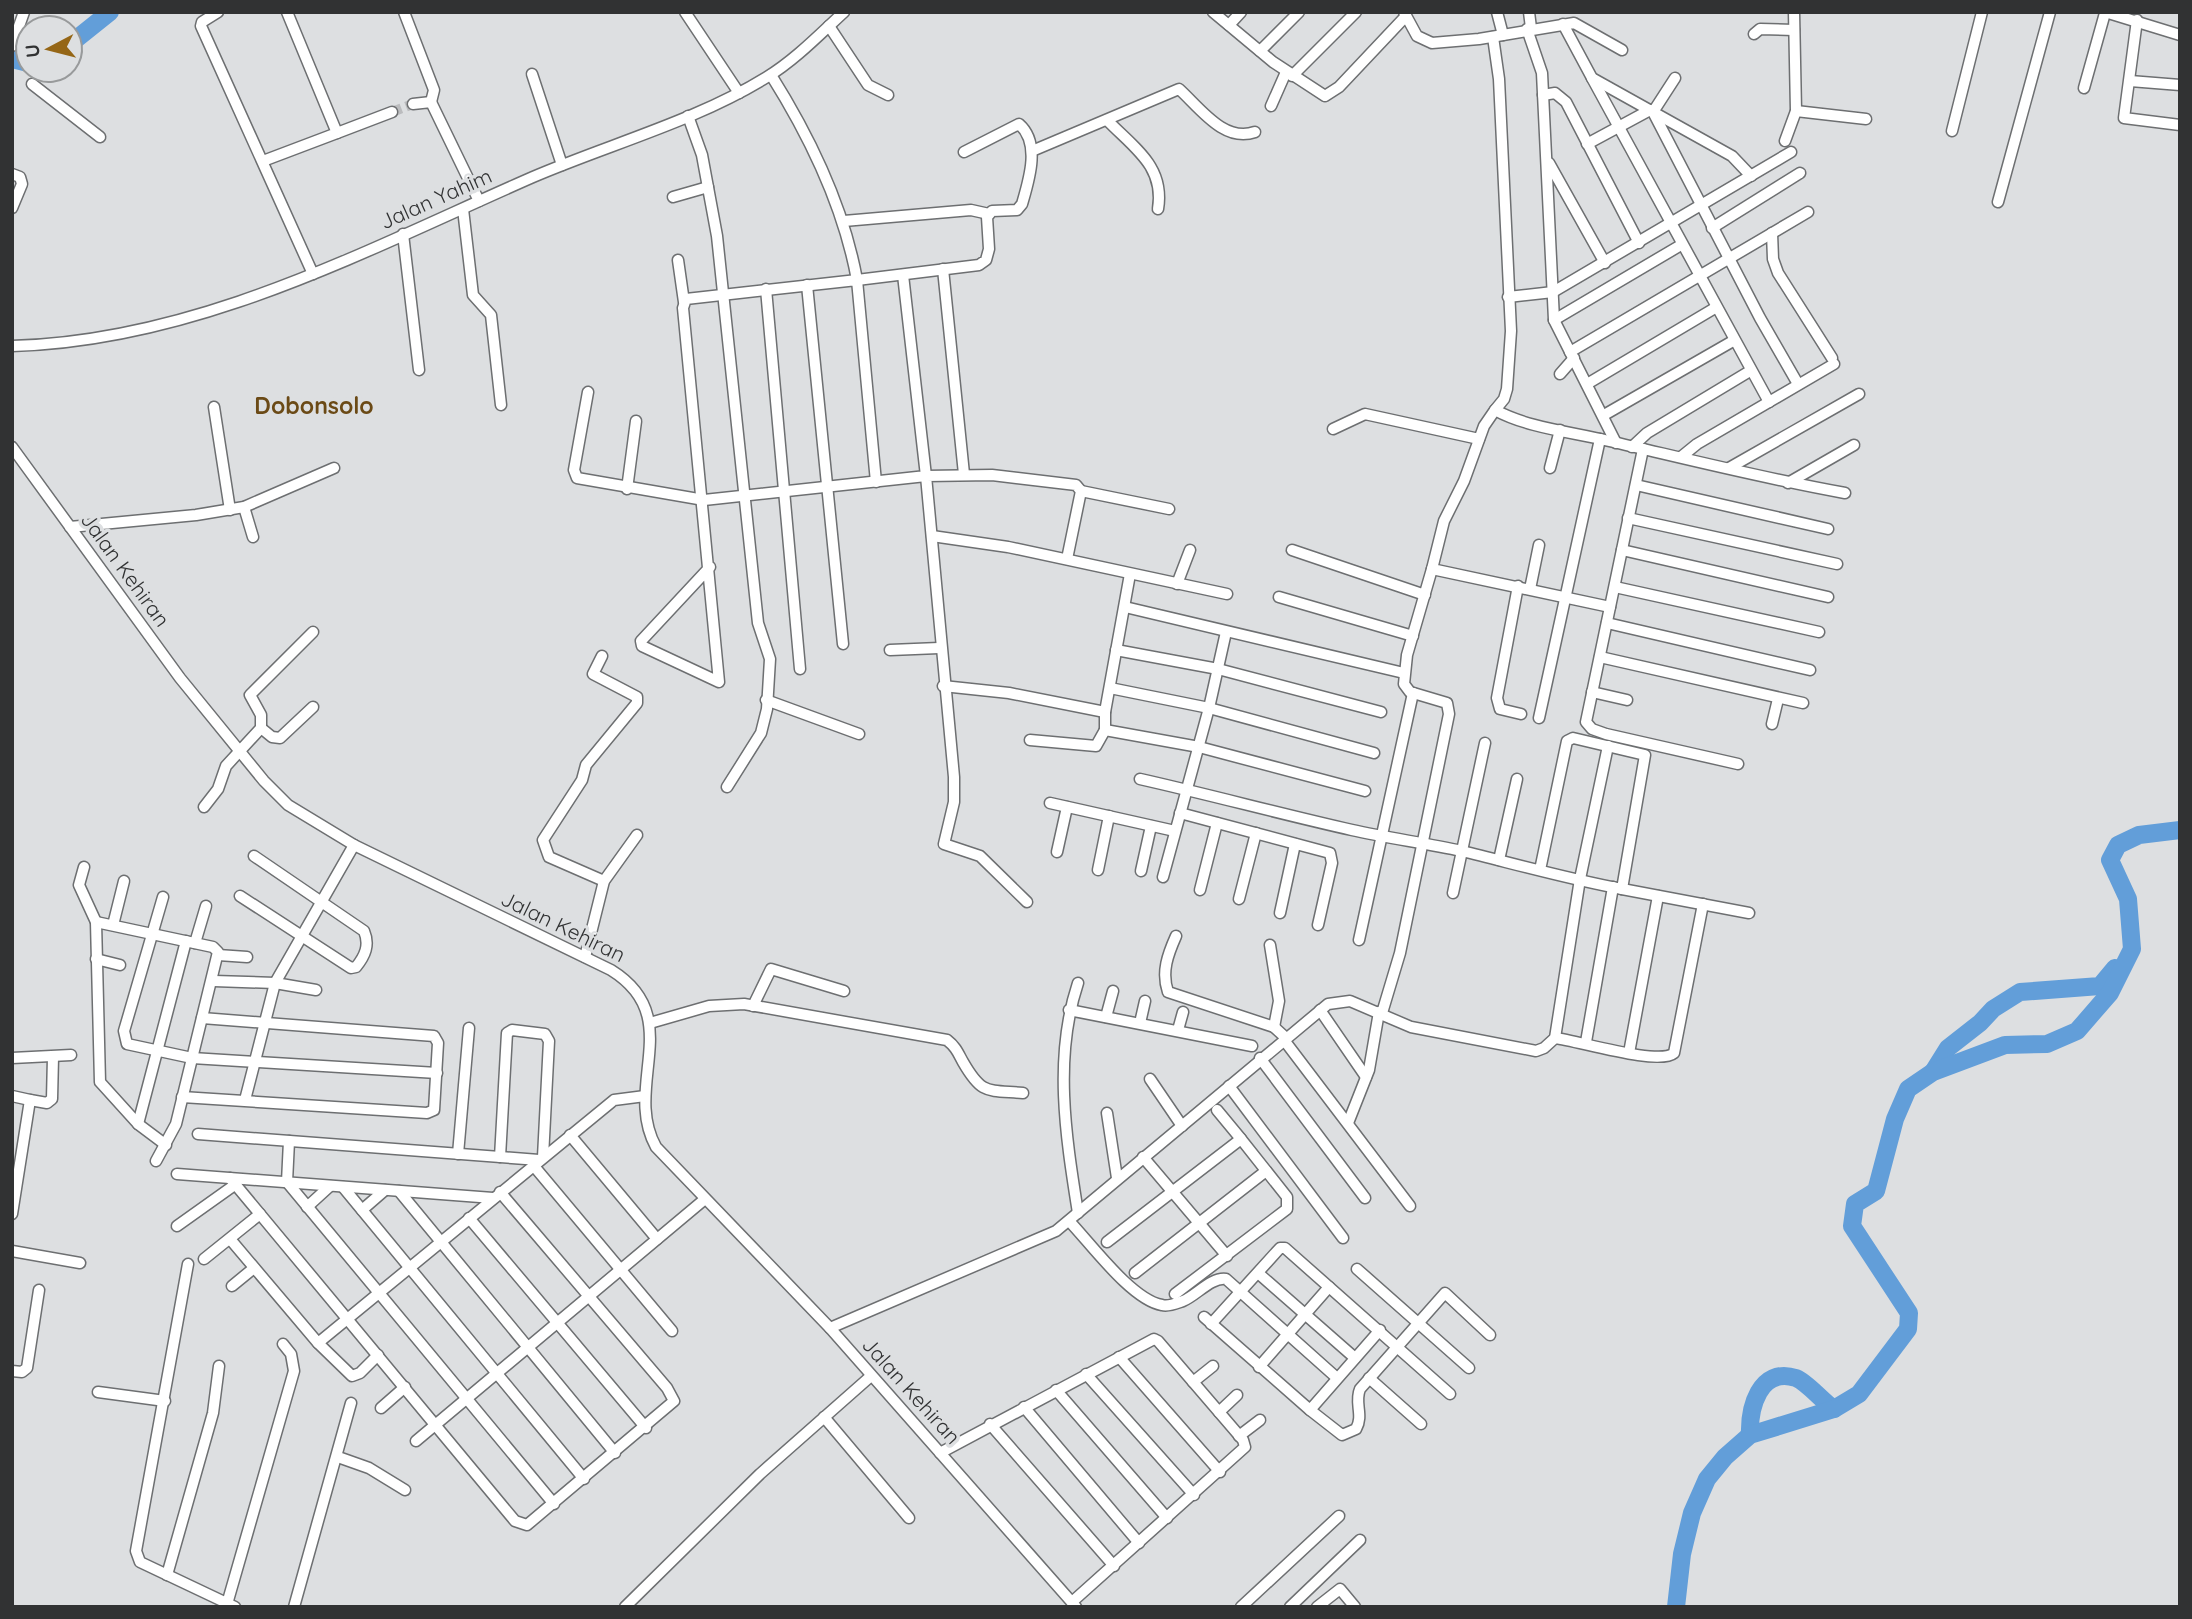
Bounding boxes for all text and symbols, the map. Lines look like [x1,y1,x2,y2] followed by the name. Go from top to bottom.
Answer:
[14,14,84,84] north arrow
[19,43,45,59] text: U
[376,162,495,234] street label: Jalan Yahim
[254,391,374,420] district label: Dobonsolo
[76,507,176,632] street label: Jalan Kehiran
[497,885,630,967] street label: Jalan Kehiran
[857,1332,967,1449] street label: Jalan Kehiran

